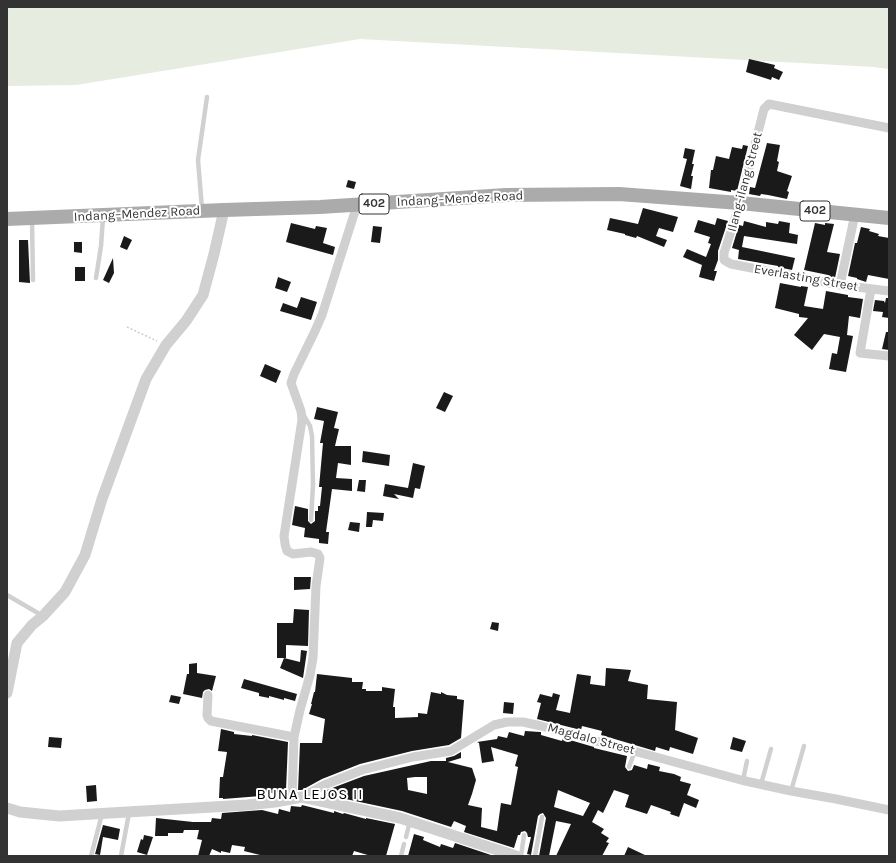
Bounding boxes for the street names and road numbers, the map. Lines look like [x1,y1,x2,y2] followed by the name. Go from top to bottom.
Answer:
[724,130,766,234] street label: Ilang-ilang Street
[396,188,524,210] street label: Indang–Mendez Road
[359,194,389,214] road number: 402
[800,201,830,221] road number: 402
[73,203,201,225] street label: Indang–Mendez Road
[753,261,859,295] street label: Everlasting Street
[546,720,636,758] street label: Magdalo Street

